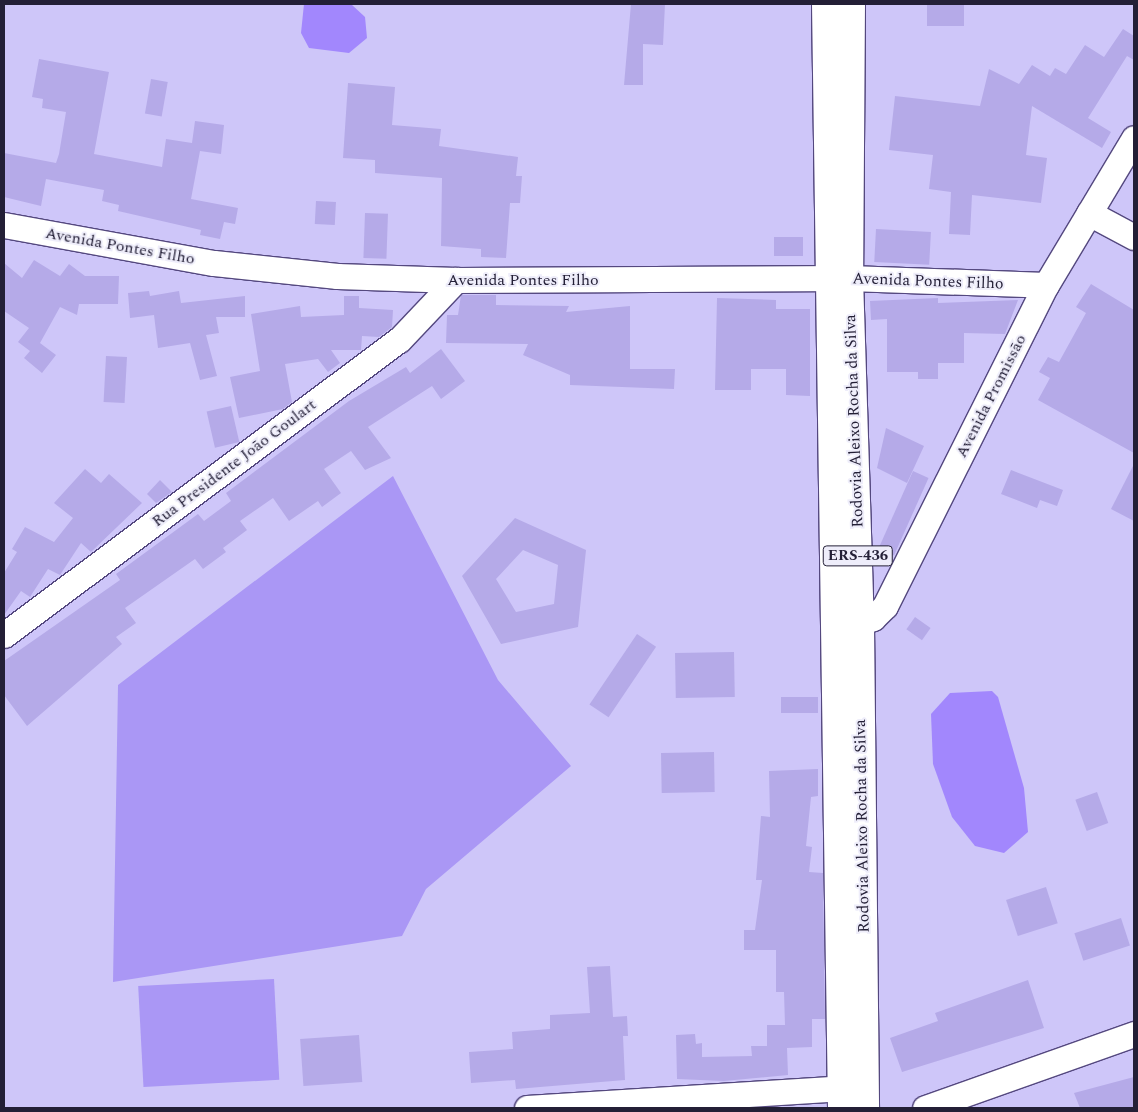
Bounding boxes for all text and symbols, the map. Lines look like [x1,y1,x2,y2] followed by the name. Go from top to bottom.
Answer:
[44,223,196,269] street label: Avenida Pontes Filho
[852,269,1004,293] street label: Avenida Pontes Filho
[447,270,599,290] street label: Avenida Pontes Filho
[841,314,867,528] street label: Rodovia Aleixo Rocha da Silva
[952,331,1030,461] street label: Avenida Promissão
[148,395,320,531] street label: Rua Presidente João Goulart
[822,544,894,568] road number: ERS-436
[851,719,873,933] street label: Rodovia Aleixo Rocha da Silva

